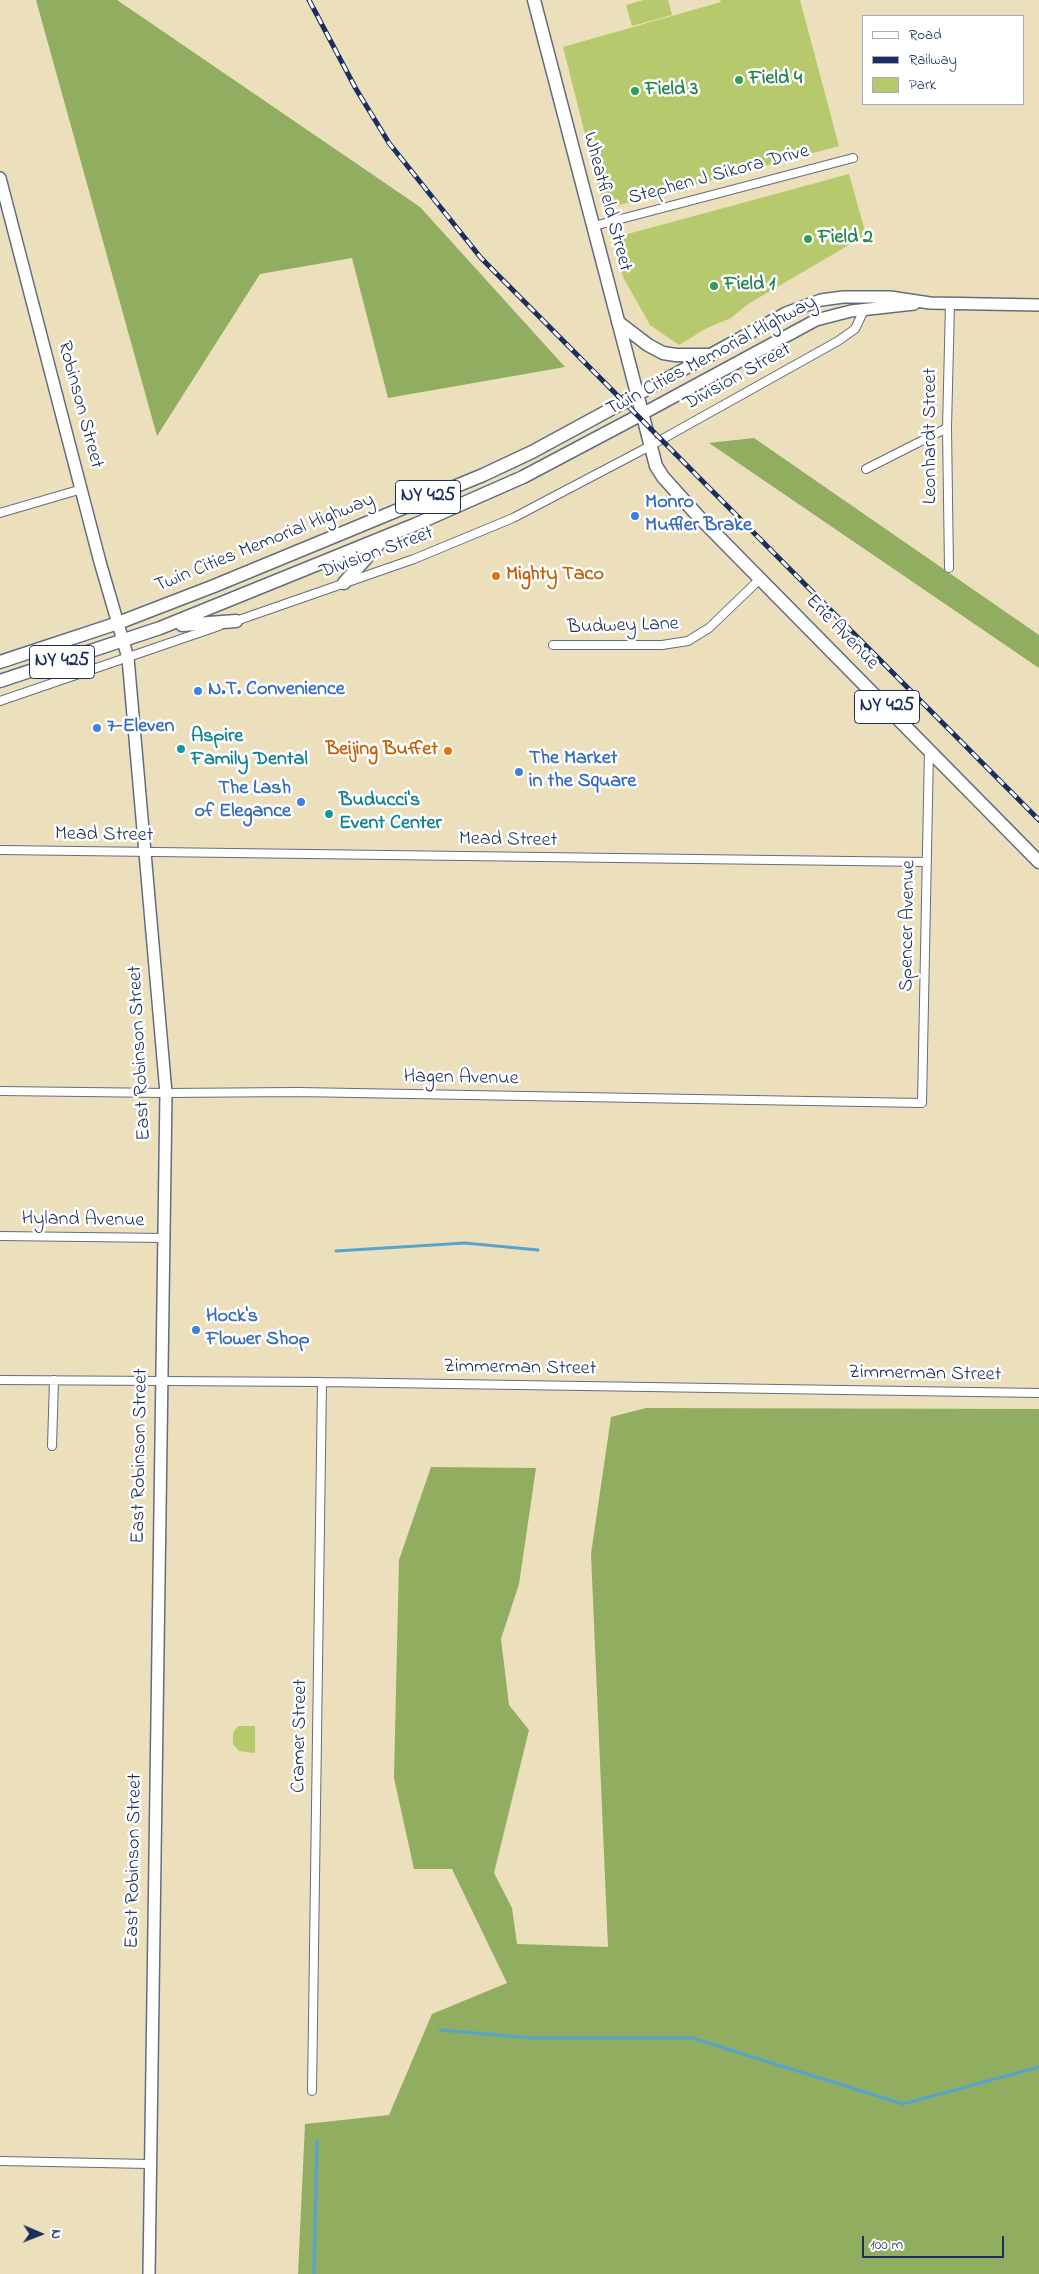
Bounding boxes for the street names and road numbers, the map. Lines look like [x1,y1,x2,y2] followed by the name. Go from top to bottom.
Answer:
[576,130,636,274] street label: Wheatfield Street
[626,140,812,212] street label: Stephen J Sikora Drive
[603,291,821,423] street label: Twin Cities Memorial Highway
[50,339,108,471] street label: Robinson Street
[680,339,796,417] street label: Division Street
[920,368,944,504] street label: Leonhardt Street
[396,481,460,514] road number: NY 425
[152,489,378,599] street label: Twin Cities Memorial Highway
[317,522,437,586] street label: Division Street
[799,590,883,676] street label: Erie Avenue
[567,613,679,641] street label: Budwey Lane
[30,646,94,679] road number: NY 425
[854,690,920,724] road number: NY 425
[55,823,153,849] street label: Mead Street
[459,828,557,854] street label: Mead Street
[896,860,922,992] street label: Spencer Avenue
[124,965,158,1141] street label: East Robinson Street
[403,1066,519,1092] street label: Hagen Avenue
[21,1208,145,1234] street label: Hyland Avenue
[443,1356,597,1382] street label: Zimmerman Street
[848,1362,1002,1388] street label: Zimmerman Street
[127,1368,155,1544] street label: East Robinson Street
[288,1679,314,1793] street label: Cramer Street
[121,1773,149,1949] street label: East Robinson Street

